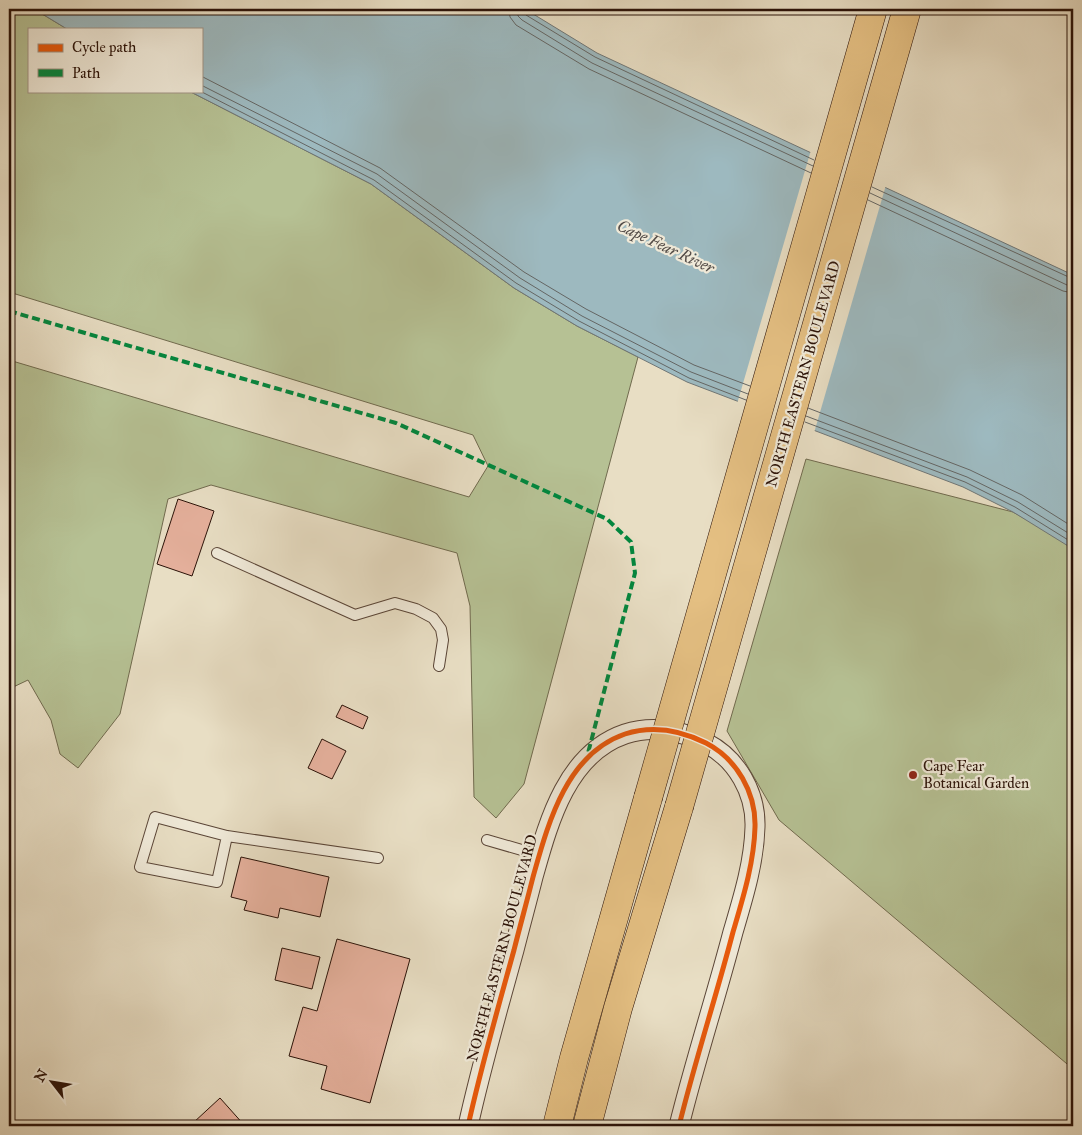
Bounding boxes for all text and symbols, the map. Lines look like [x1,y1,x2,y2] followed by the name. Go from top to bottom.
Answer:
[28,28,202,92] legend
[72,38,137,56] text: Cycle path
[72,64,101,82] text: Path
[614,216,719,279] water label: Cape Fear River
[762,259,844,489] street label: NORTH EASTERN BOULEVARD
[923,757,1029,792] place label: Cape Fear Botanical Garden
[907,769,919,781] marker: Cape Fear Botanical Garden
[463,832,541,1064] street label: NORTH EASTERN BOULEVARD
[28,1058,78,1108] north arrow
[31,1066,52,1085] text: N

